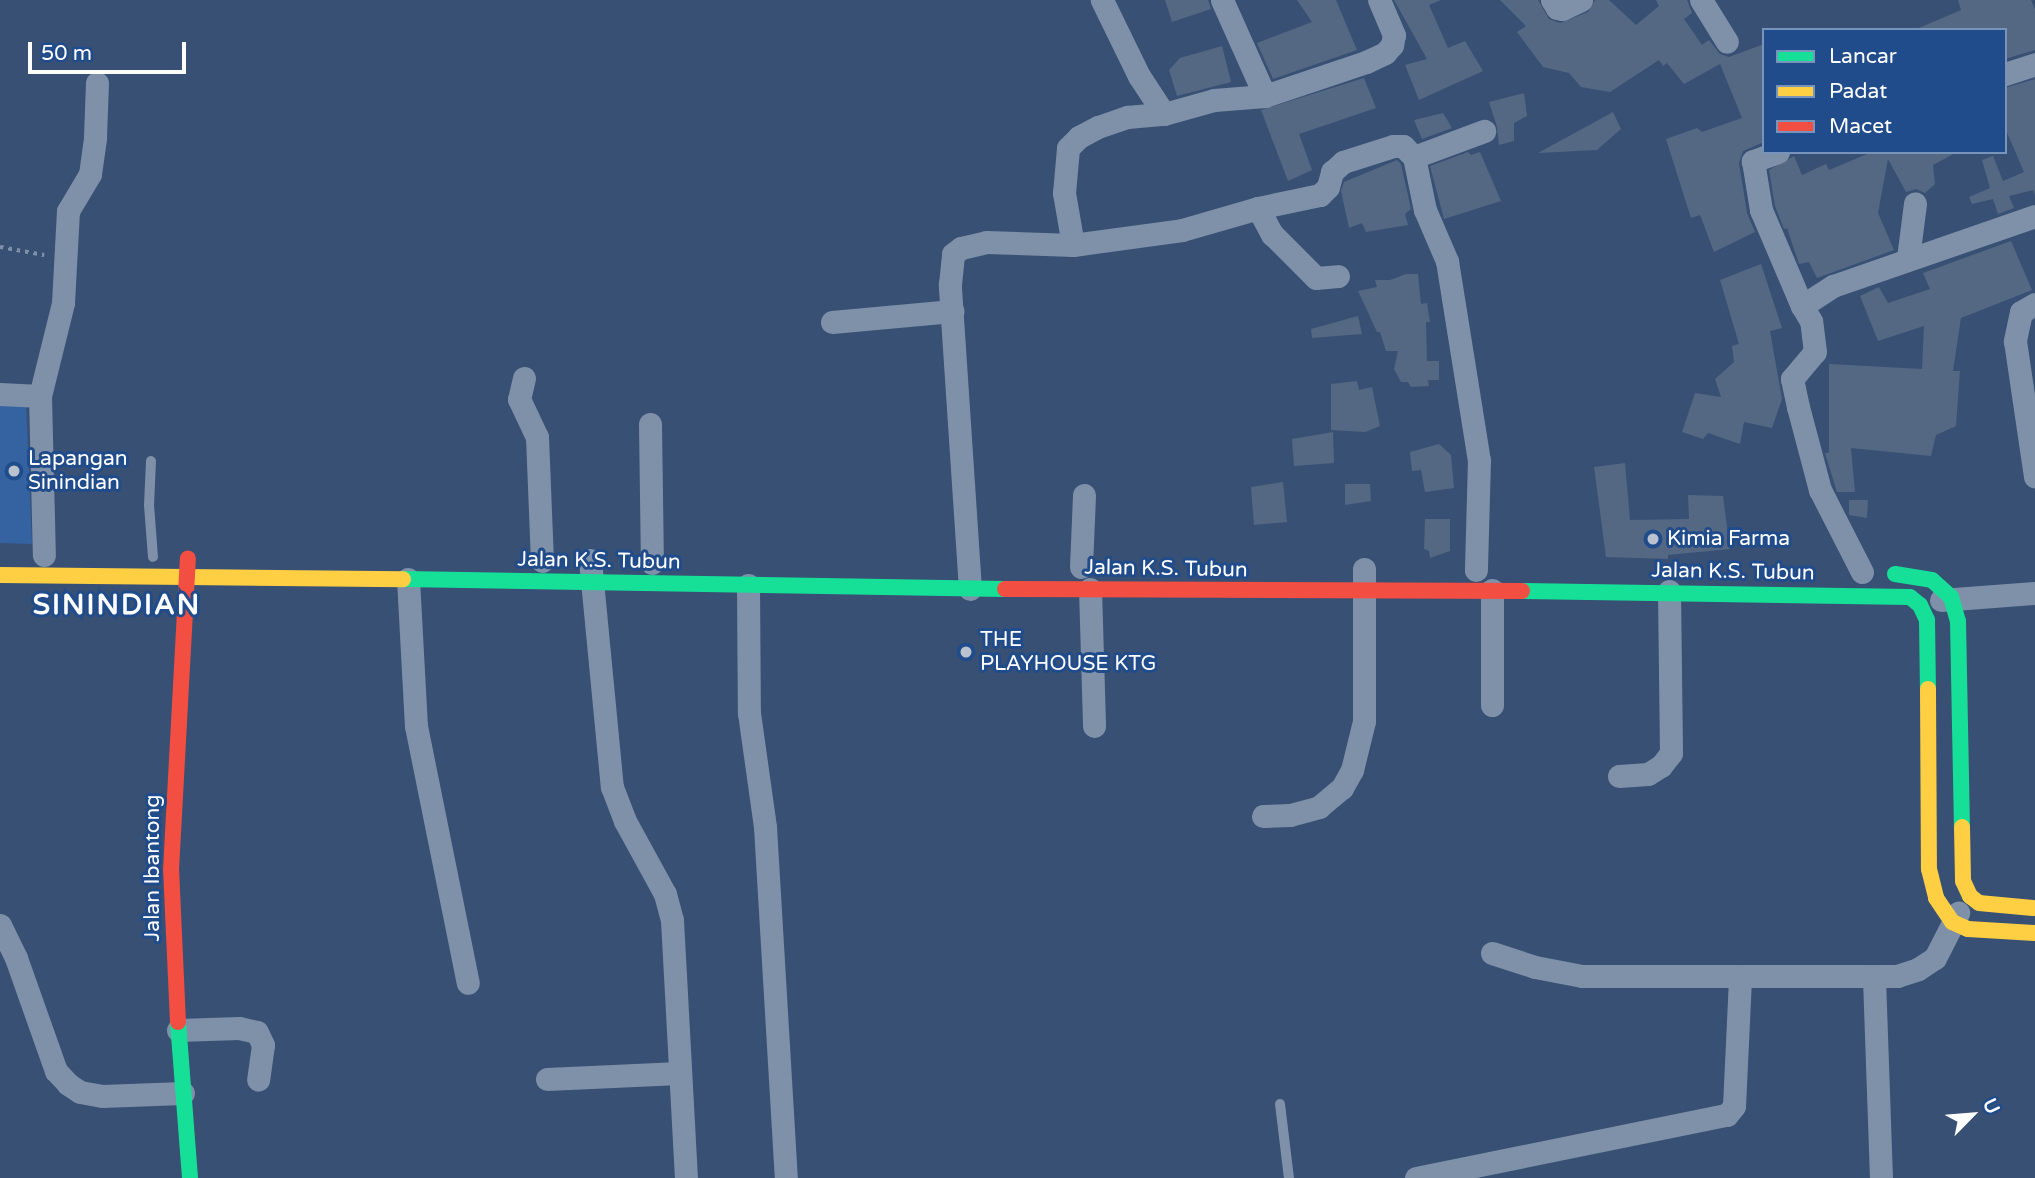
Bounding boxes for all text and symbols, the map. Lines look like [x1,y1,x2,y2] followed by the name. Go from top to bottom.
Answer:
[32,28,189,72] scale bar
[1762,28,2007,154] legend
[41,41,92,66] text: 50 m
[1829,44,1897,69] text: Lancar
[1829,79,1887,104] text: Padat
[1829,114,1892,139] text: Macet
[28,446,128,496] place label: Lapangan Sinindian
[6,463,22,479] marker: Lapangan Sinindian
[1667,526,1790,552] place label: Kimia Farma
[1645,531,1661,547] marker: Kimia Farma
[517,547,681,575] street label: Jalan K.S. Tubun
[1084,555,1248,583] street label: Jalan K.S. Tubun
[1651,558,1815,586] street label: Jalan K.S. Tubun
[34,588,200,622] district label: SININDIAN
[980,627,1156,677] place label: THE PLAYHOUSE KTG
[958,644,974,660] marker: THE PLAYHOUSE KTG
[140,795,166,941] street label: Jalan Ibantong
[1937,1080,2007,1150] north arrow
[1978,1095,2004,1117] text: U

